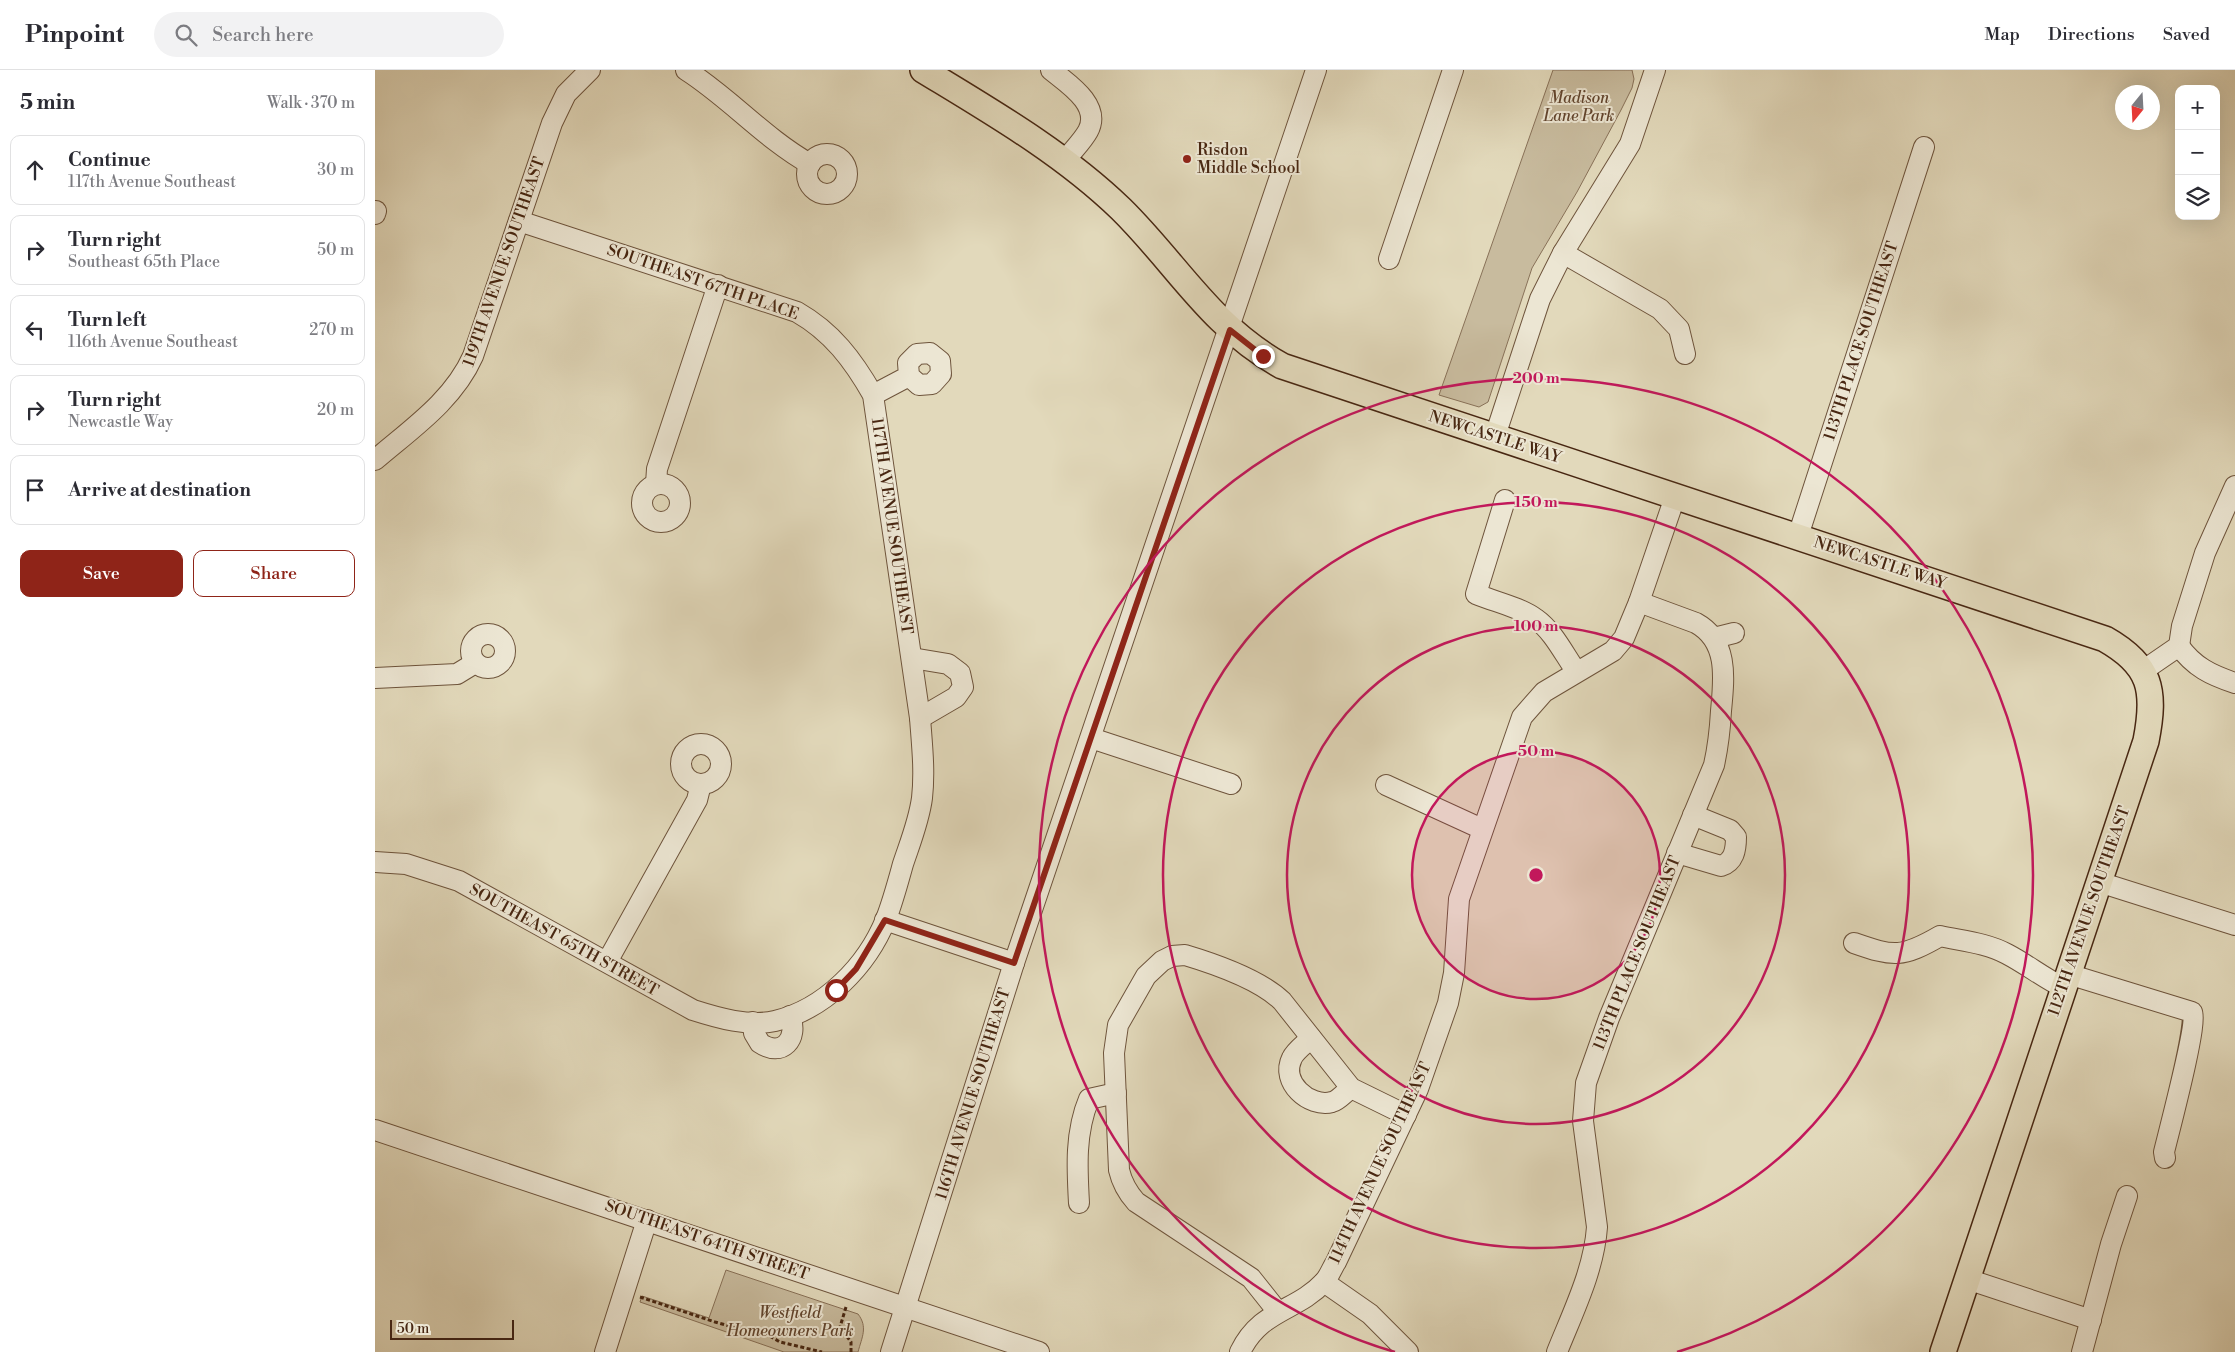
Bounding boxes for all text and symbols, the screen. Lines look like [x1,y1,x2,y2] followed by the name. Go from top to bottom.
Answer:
[154,12,504,57] search box
[25,20,124,50] text: Pinpoint
[172,21,200,49] icon: search
[212,23,314,47] text: Search here
[1984,23,2020,46] text: Map
[2048,23,2135,46] text: Directions
[2163,23,2210,46] text: Saved
[2115,85,2160,130] north arrow
[2175,85,2220,220] map controls
[2175,85,2220,130] button: +
[1543,88,1614,126] park label: Madison Lane Park
[20,90,75,116] text: 5 min
[267,93,355,113] text: Walk · 370 m
[2175,130,2220,175] button: −
[1197,140,1300,178] place label: Risdon Middle School
[68,148,151,172] text: Continue
[1181,153,1193,165] marker: Risdon Middle School
[459,155,549,369] street label: 119TH AVENUE SOUTHEAST
[21,156,49,184] icon: ahead
[317,160,354,180] text: 30 m
[68,172,236,192] text: 117th Avenue Southeast
[2175,175,2220,220] button: layers
[68,228,161,252] text: Turn right
[21,236,49,264] icon: right
[1819,239,1903,443] street label: 113TH PLACE SOUTHEAST
[317,240,354,260] text: 50 m
[604,240,802,324] street label: SOUTHEAST 67TH PLACE
[68,252,220,272] text: Southeast 65th Place
[68,308,147,332] text: Turn left
[21,316,49,344] icon: left
[309,320,354,340] text: 270 m
[68,332,238,352] text: 116th Avenue Southeast
[1252,345,1275,368] route end
[1512,369,1560,388] text: 200 m
[68,388,161,412] text: Turn right
[21,396,49,424] icon: right
[317,400,354,420] text: 20 m
[1426,406,1565,468] street label: NEWCASTLE WAY
[68,412,173,432] text: Newcastle Way
[867,416,917,636] street label: 117TH AVENUE SOUTHEAST
[21,476,49,504] icon: arrive
[68,478,251,502] text: Arrive at destination
[1514,493,1558,512] text: 150 m
[1811,532,1950,594] street label: NEWCASTLE WAY
[20,550,183,597] button: Save
[193,550,355,597] button: Share
[1514,617,1559,636] text: 100 m
[1518,742,1554,761] text: 50 m
[2044,803,2134,1019] street label: 112TH AVENUE SOUTHEAST
[1589,853,1685,1053] street label: 113TH PLACE SOUTHEAST
[1527,866,1545,884] centre of rings
[466,879,662,1001] street label: SOUTHEAST 65TH STREET
[825,979,848,1002] route start
[931,986,1015,1202] street label: 116TH AVENUE SOUTHEAST
[1324,1059,1436,1267] street label: 114TH AVENUE SOUTHEAST
[602,1196,812,1284] street label: SOUTHEAST 64TH STREET
[725,1303,854,1341] park label: Westfield Homeowners Park
[390,1317,514,1340] scale bar
[397,1320,429,1338] text: 50 m

